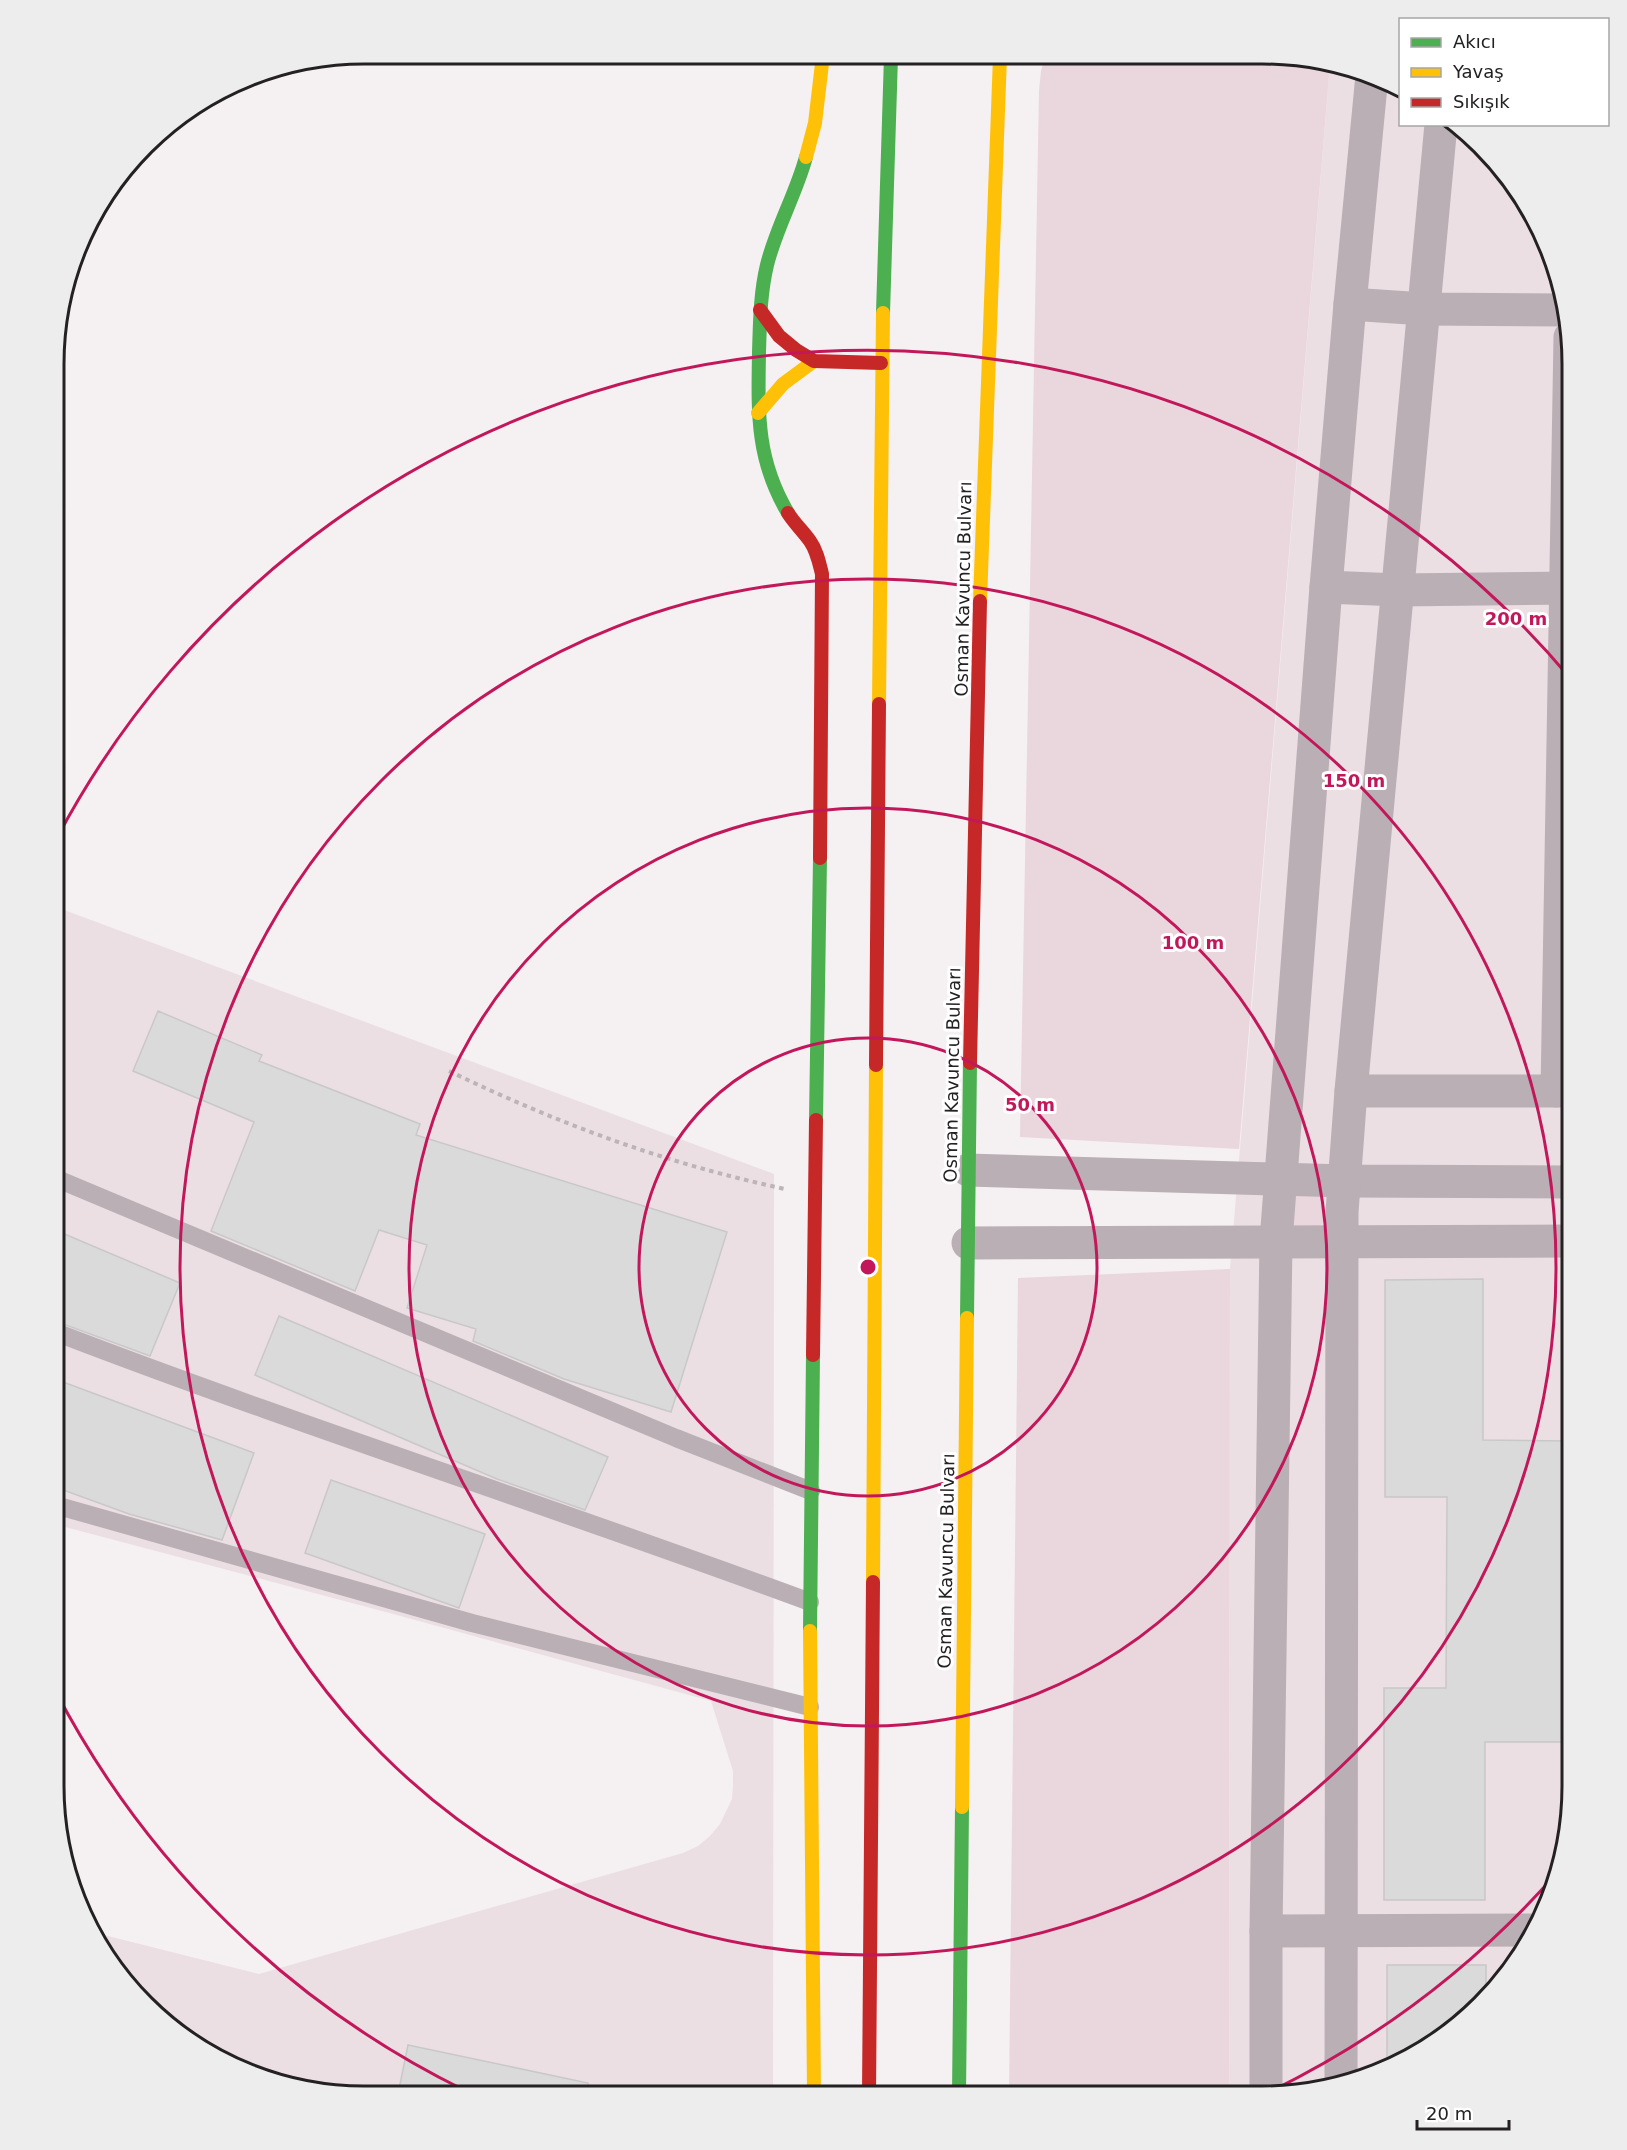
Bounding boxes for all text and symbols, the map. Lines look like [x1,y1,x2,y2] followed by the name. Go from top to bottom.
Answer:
[1399,18,1609,126] legend
[1453,31,1496,52] text: Akıcı
[1452,61,1504,82] text: Yavaş
[1453,91,1510,112] text: Sıkışık
[951,481,975,697] street label: Osman Kavuncu Bulvarı
[1485,608,1547,629] text: 200 m
[1323,770,1385,791] text: 150 m
[1162,932,1224,953] text: 100 m
[940,967,964,1183] street label: Osman Kavuncu Bulvarı
[1005,1094,1055,1115] text: 50 m
[858,1257,878,1277] centre of rings
[934,1453,958,1669] street label: Osman Kavuncu Bulvarı
[1417,2093,1508,2131] scale bar
[1426,2103,1472,2124] text: 20 m

